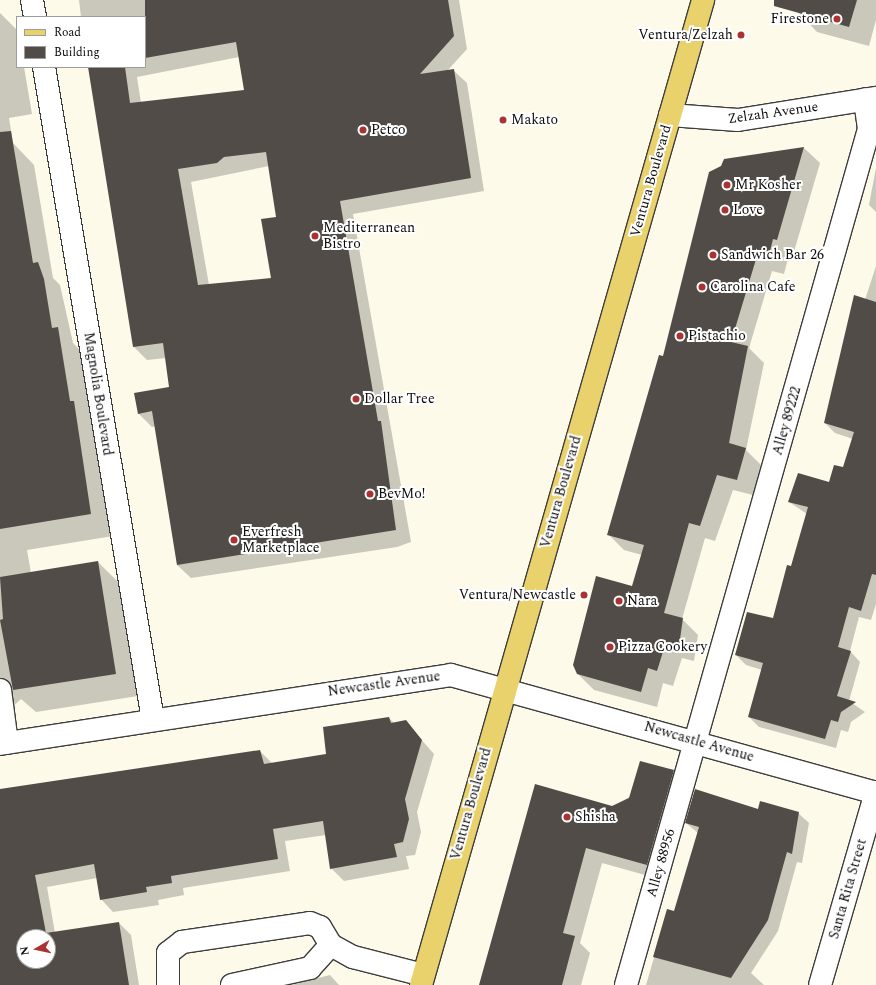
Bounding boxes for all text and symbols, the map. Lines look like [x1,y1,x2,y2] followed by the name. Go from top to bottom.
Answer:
[770,11,829,27] place label: Firestone
[832,14,842,24] marker: Firestone
[16,16,146,68] legend
[54,23,81,42] text: Road
[638,27,733,43] place label: Ventura/Zelzah
[736,30,746,40] marker: Ventura/Zelzah
[54,43,100,62] text: Building
[727,98,819,128] street label: Zelzah Avenue
[511,112,558,128] place label: Makato
[498,115,508,125] marker: Makato
[371,122,406,138] place label: Petco
[627,123,675,239] street label: Ventura Boulevard
[358,125,368,135] marker: Petco
[735,177,801,193] place label: Mr Kosher
[722,180,732,190] marker: Mr Kosher
[733,202,763,218] place label: Love
[720,205,730,215] marker: Love
[323,220,415,252] place label: Mediterranean Bistro
[310,231,320,241] marker: Mediterranean Bistro
[721,247,824,263] place label: Sandwich Bar 26
[708,250,718,260] marker: Sandwich Bar 26
[710,279,795,295] place label: Carolina Cafe
[697,282,707,292] marker: Carolina Cafe
[688,328,746,344] place label: Pistachio
[80,331,116,457] street label: Magnolia Boulevard
[675,331,685,341] marker: Pistachio
[769,385,805,457] street label: Alley 89222
[364,391,435,407] place label: Dollar Tree
[351,394,361,404] marker: Dollar Tree
[537,434,585,550] street label: Ventura Boulevard
[378,486,425,502] place label: BevMo!
[365,489,375,499] marker: BevMo!
[242,524,320,556] place label: Everfresh Marketplace
[229,535,239,545] marker: Everfresh Marketplace
[459,587,576,603] place label: Ventura/Newcastle
[579,590,589,600] marker: Ventura/Newcastle
[627,593,657,609] place label: Nara
[614,596,624,606] marker: Nara
[618,639,707,655] place label: Pizza Cookery
[605,642,615,652] marker: Pizza Cookery
[327,668,441,700] street label: Newcastle Avenue
[642,718,756,766] street label: Newcastle Avenue
[447,746,495,862] street label: Ventura Boulevard
[575,809,616,825] place label: Shisha
[562,812,572,822] marker: Shisha
[643,827,679,899] street label: Alley 88956
[826,837,870,941] street label: Santa Rita Street
[16,929,56,969] north arrow
[16,945,34,957] text: N

